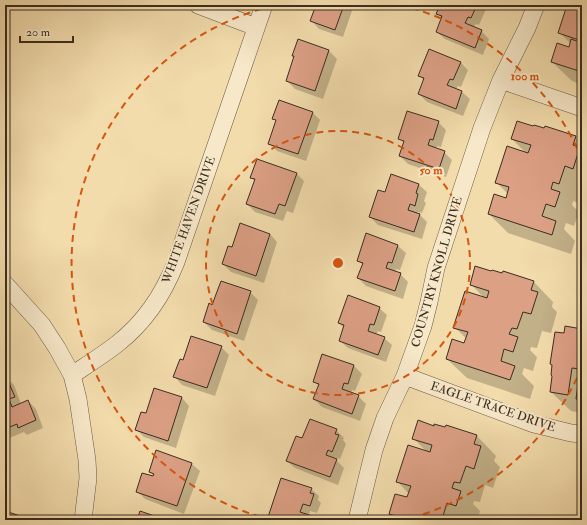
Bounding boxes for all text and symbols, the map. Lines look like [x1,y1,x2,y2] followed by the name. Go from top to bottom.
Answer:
[20,18,73,44] scale bar
[26,25,51,40] text: 20 m
[511,69,540,84] text: 100 m
[159,154,219,287] street label: WHITE HAVEN DRIVE
[419,163,443,178] text: 50 m
[408,195,466,349] street label: COUNTRY KNOLL DRIVE
[331,256,345,270] centre of rings
[429,379,558,436] street label: EAGLE TRACE DRIVE

